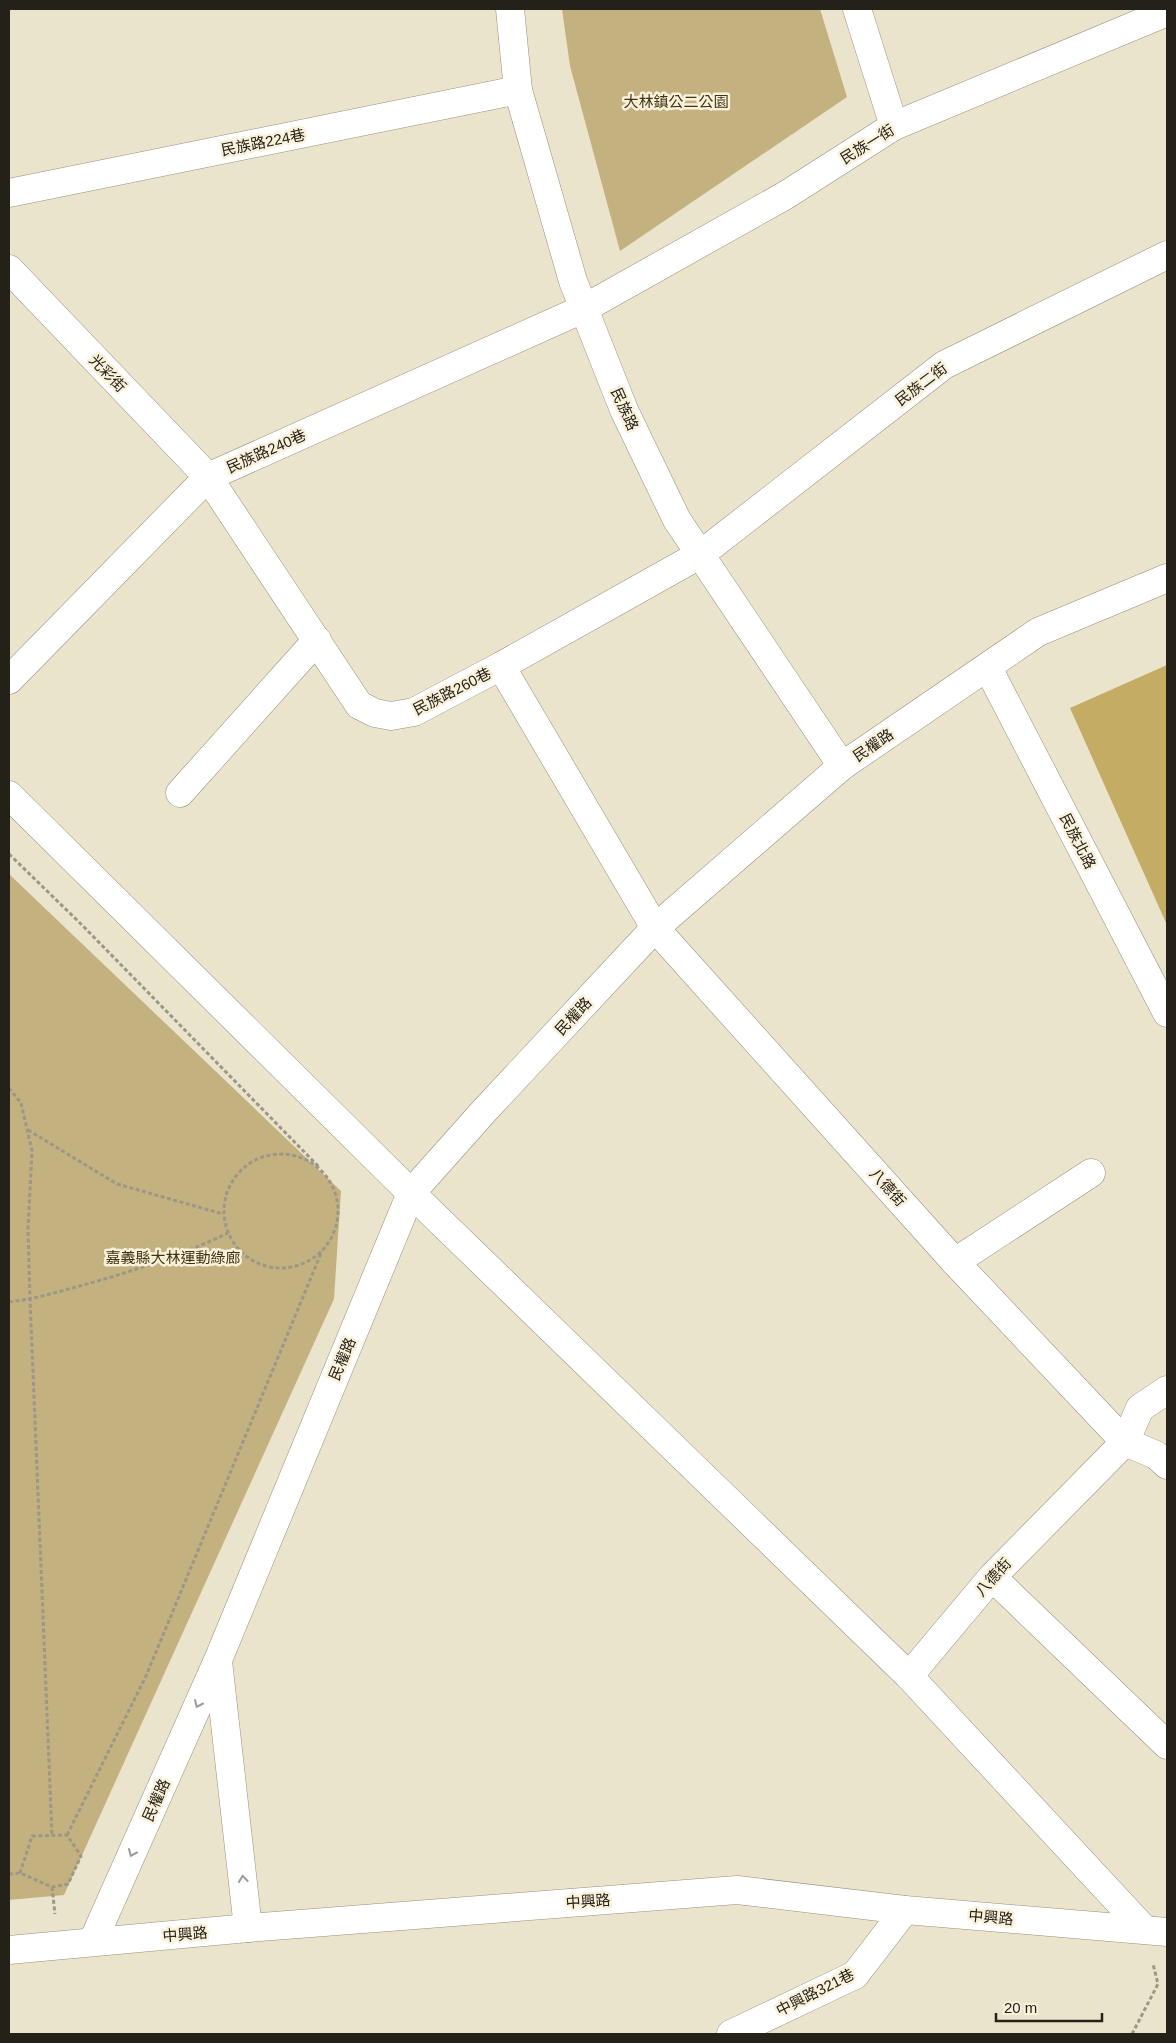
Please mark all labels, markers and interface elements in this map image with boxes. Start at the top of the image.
park label: 大林鎮公二公園 [623,93,729,110]
street label: 民族一街 [837,121,897,167]
street label: 民族路224巷 [220,126,306,158]
street label: 光彩街 [86,351,130,395]
street label: 民族二街 [892,359,950,409]
street label: 民族路 [608,385,642,433]
street label: 民族路240巷 [224,426,308,476]
street label: 民族路260巷 [410,664,494,718]
street label: 民權路 [850,725,896,765]
street label: 民族北路 [1057,810,1099,872]
street label: 民權路 [551,994,595,1038]
street label: 八德街 [867,1165,909,1209]
park label: 嘉義縣大林運動綠廊 [105,1249,241,1266]
street label: 民權路 [325,1335,359,1383]
street label: 八德街 [972,1555,1014,1599]
one-way arrow [194,1699,204,1708]
street label: 民權路 [139,1776,173,1824]
one-way arrow [128,1848,139,1857]
one-way arrow [238,1875,249,1883]
street label: 中興路 [565,1891,611,1911]
street label: 中興路 [968,1907,1014,1927]
street label: 中興路 [162,1924,208,1944]
street label: 中興路321巷 [773,1965,857,2019]
scale bar [996,1990,1102,2022]
text: 20 m [1004,1999,1037,2016]

